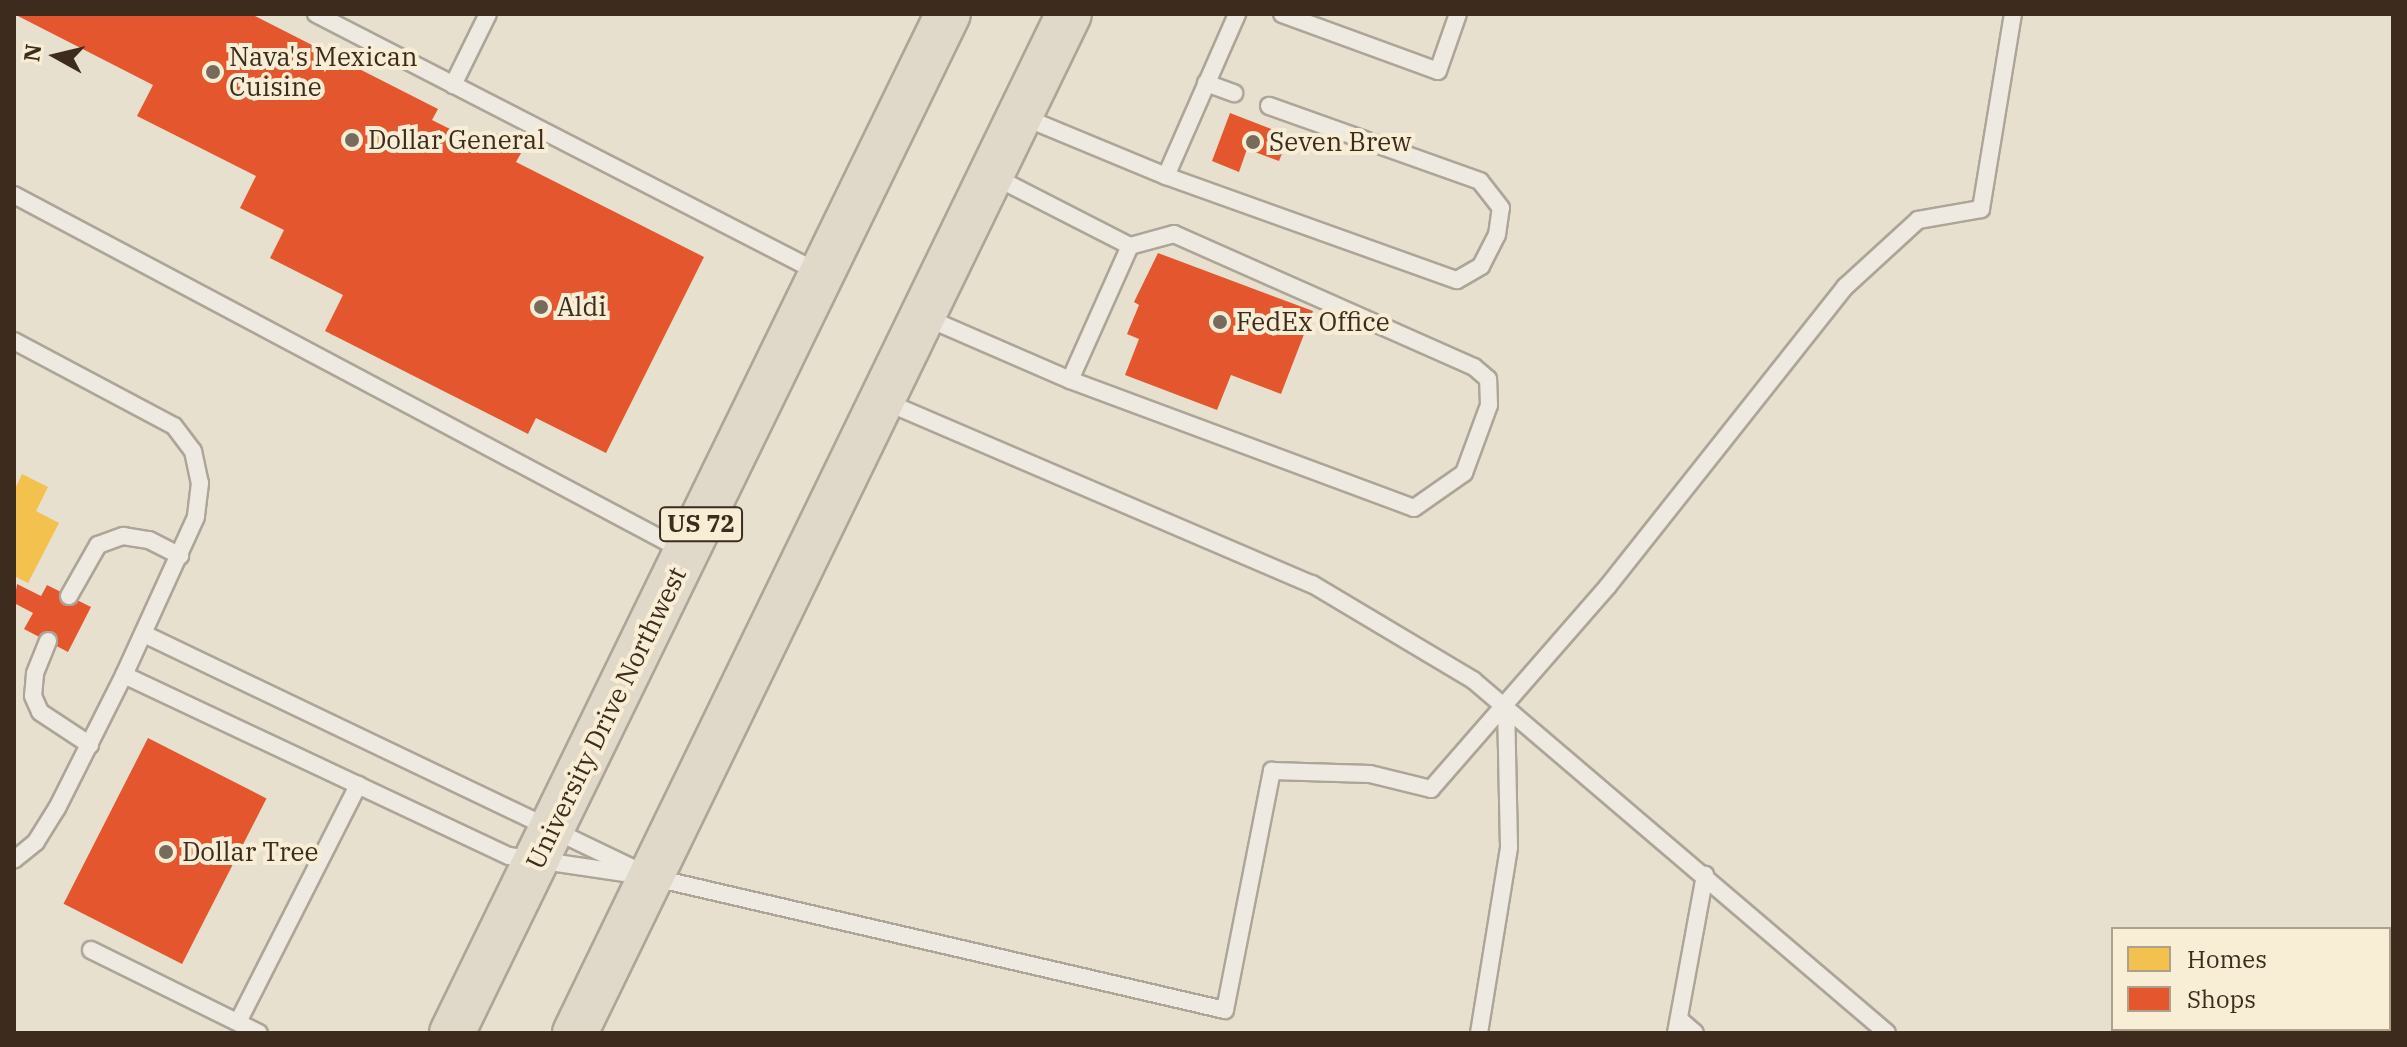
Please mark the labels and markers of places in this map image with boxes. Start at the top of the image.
place label: Nava's Mexican Cuisine [229,41,418,102]
marker: Nava's Mexican Cuisine [204,63,222,81]
place label: Dollar General [368,124,545,156]
place label: Seven Brew [1269,126,1412,158]
marker: Dollar General [343,131,361,149]
marker: Seven Brew [1244,133,1262,151]
place label: Aldi [557,291,606,323]
marker: Aldi [532,298,550,316]
place label: FedEx Office [1236,306,1390,338]
marker: FedEx Office [1211,313,1229,331]
place label: Dollar Tree [182,836,318,868]
marker: Dollar Tree [157,843,175,861]

